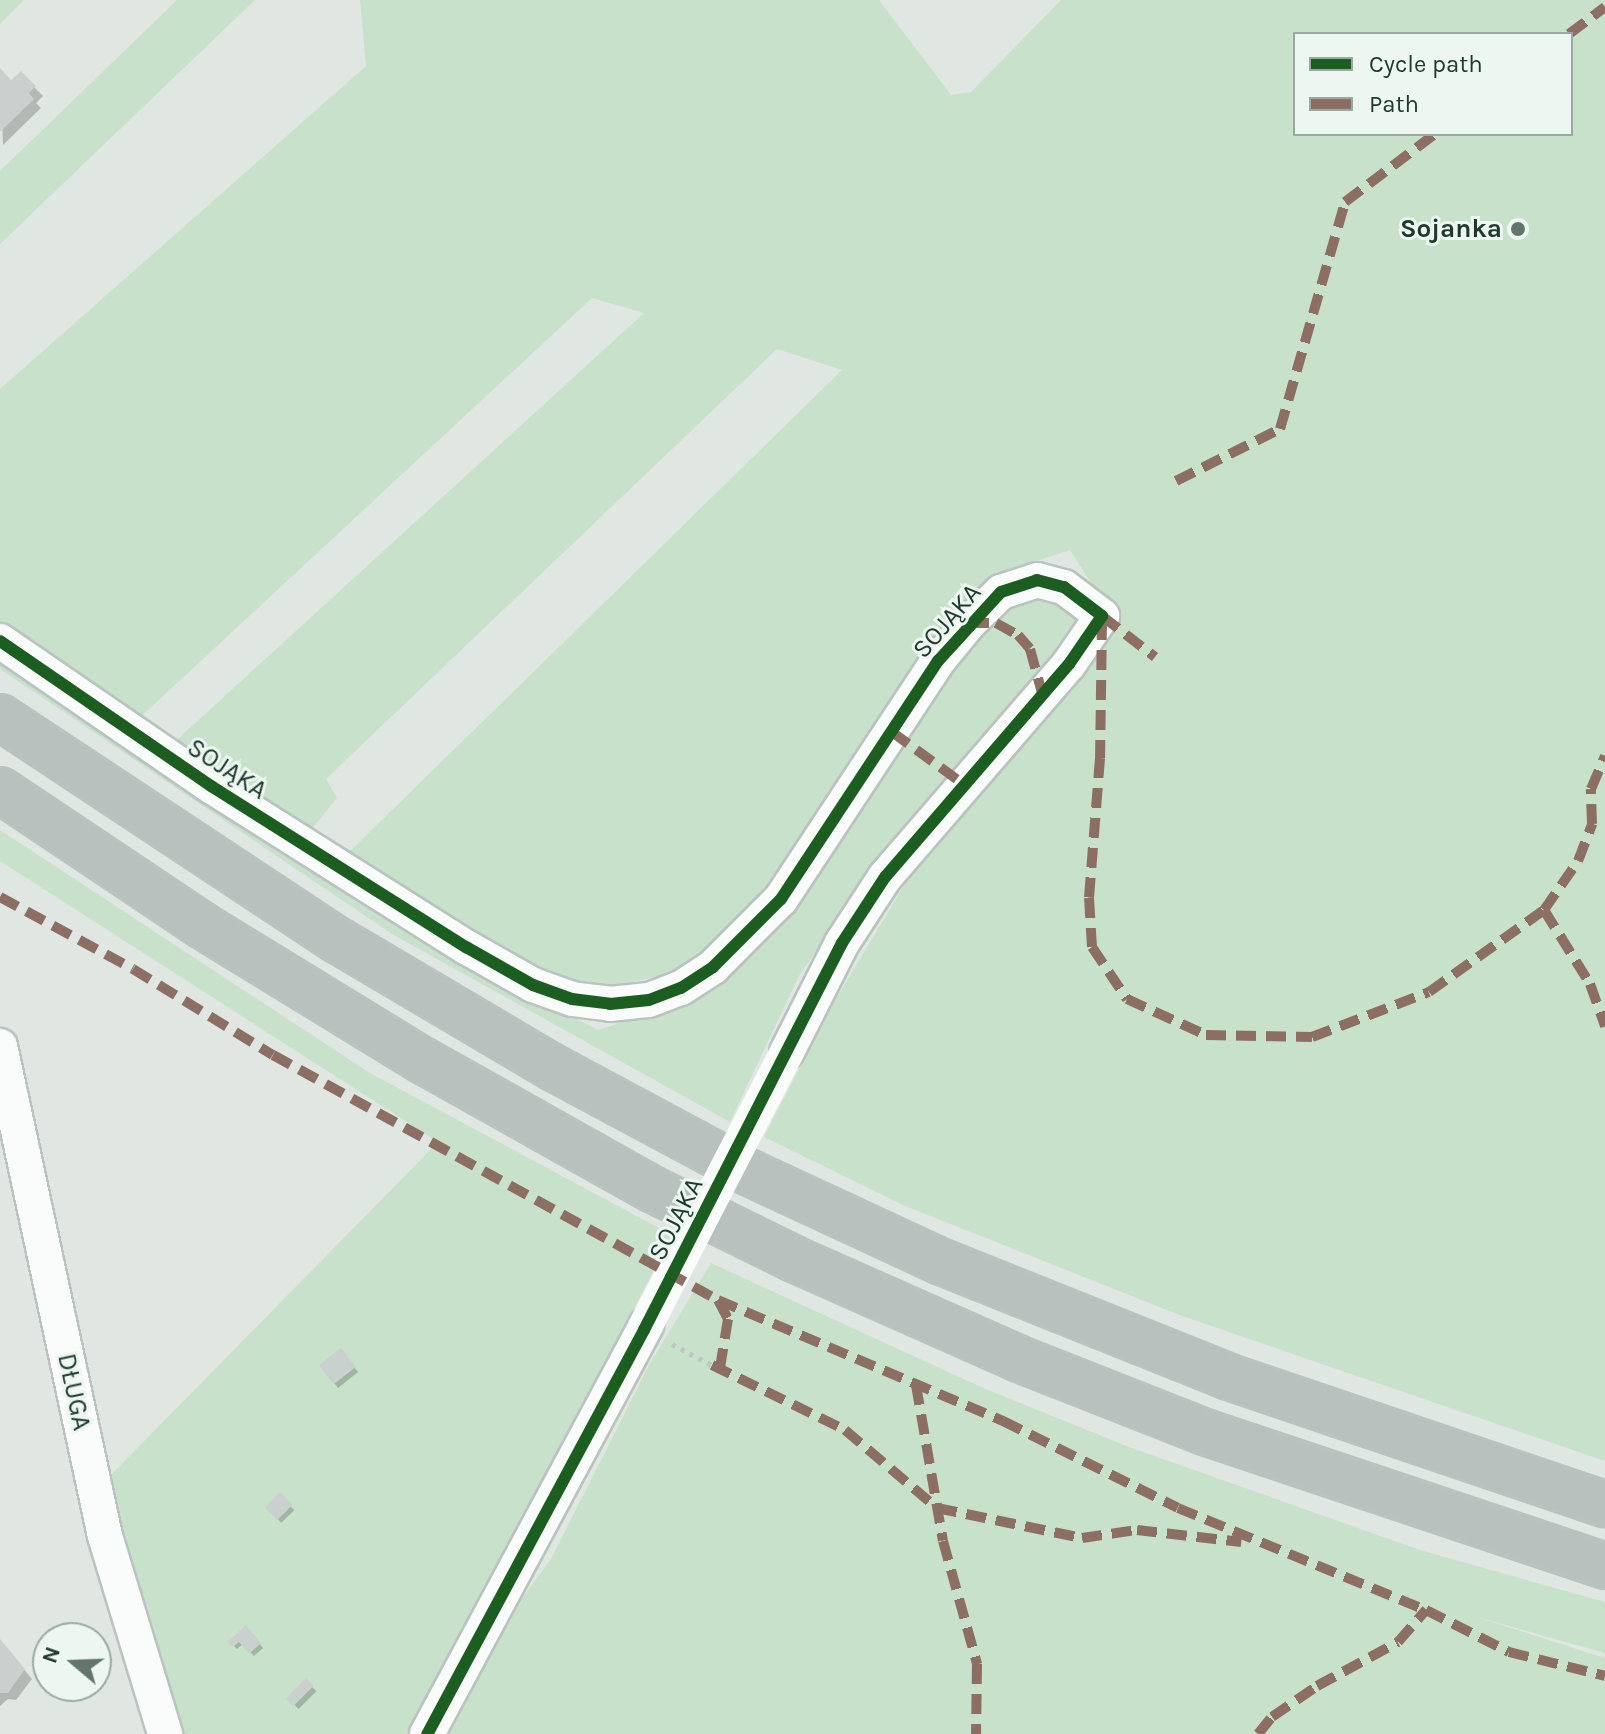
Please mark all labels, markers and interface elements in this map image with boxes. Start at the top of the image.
legend [1293,32,1573,136]
text: Cycle path [1369,50,1483,78]
text: Path [1369,90,1419,118]
place label: Sojanka [1400,213,1502,245]
marker: Sojanka [1509,220,1527,238]
street label: SOJĄKA [906,577,988,665]
street label: SOJĄKA [181,732,273,806]
street label: SOJĄKA [642,1172,710,1266]
street label: DŁUGA [51,1351,97,1433]
north arrow [32,1622,112,1702]
text: N [36,1643,66,1667]

